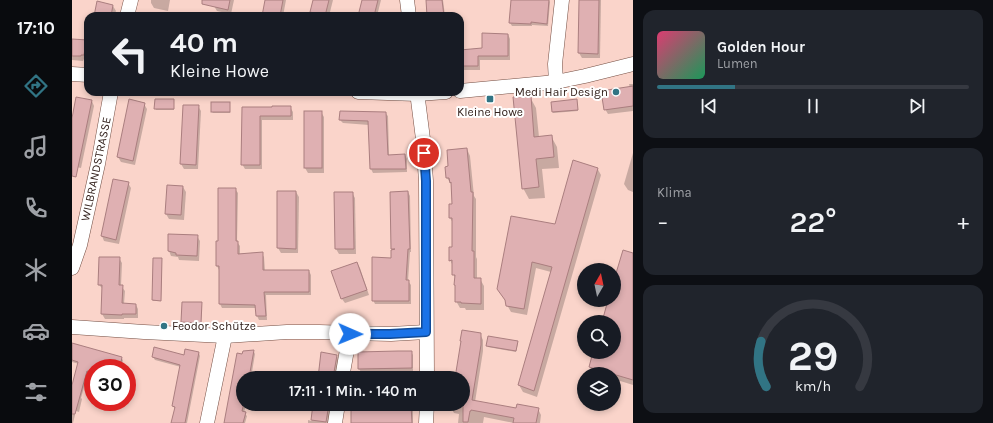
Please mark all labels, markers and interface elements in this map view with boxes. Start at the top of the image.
text: 17:10 [17,17,55,39]
text: 40 m [170,26,238,59]
icon: left [104,28,156,80]
text: Golden Hour [717,38,805,56]
text: Lumen [717,56,758,71]
text: Kleine Howe [170,60,269,82]
icon: directions [22,72,50,100]
place label: Medi Hair Design [515,85,608,99]
marker: Medi Hair Design [611,87,621,97]
marker: Kleine Howe [485,94,495,104]
icon: previous [698,95,720,117]
icon: pause [802,95,824,117]
icon: next [906,95,928,117]
place label: Kleine Howe [457,105,523,119]
street label: WILBRANDSTRASSE [78,116,114,222]
icon: music [22,133,50,161]
pin [407,136,441,170]
icon: arrive [413,142,435,164]
text: Klima [657,185,692,200]
icon: phone [22,194,50,222]
text: 22° [789,204,837,240]
text: − [657,209,669,235]
text: + [957,209,969,235]
icon: climate [22,256,50,284]
north arrow [577,263,621,307]
map controls [577,263,621,411]
position arrow [329,313,371,355]
button: search [577,315,621,359]
icon: car [22,317,50,345]
place label: Feodor Schütze [172,319,256,333]
marker: Feodor Schütze [159,321,169,331]
text: 29 [788,332,838,380]
speed limit sign: 30 [84,359,136,411]
button: layers [577,367,621,411]
icon: filters [22,378,50,406]
text: km/h [795,378,831,395]
text: 17:11 · 1 Min. · 140 m [289,382,417,400]

